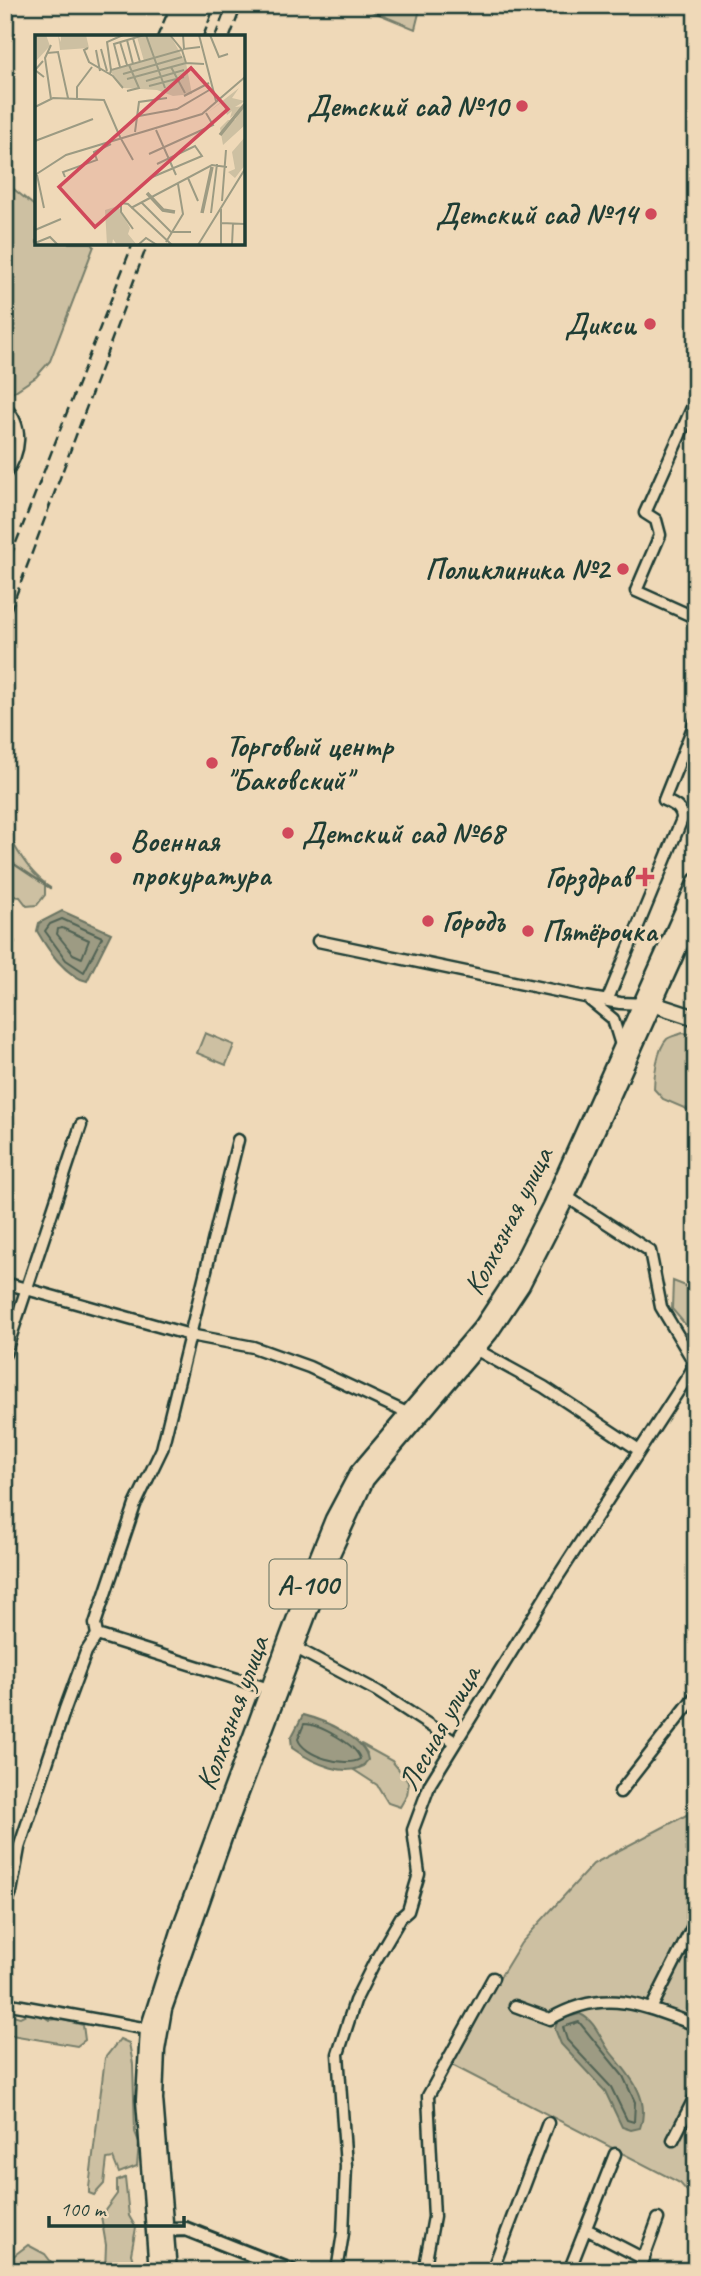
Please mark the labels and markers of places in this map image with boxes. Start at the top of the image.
place label: Детский сад №10 [307,87,511,125]
marker: Детский сад №10 [514,98,530,114]
place label: Детский сад №14 [436,195,640,233]
marker: Детский сад №14 [643,206,659,222]
place label: Дикси [565,305,637,343]
marker: Дикси [642,316,658,332]
place label: Поликлиника №2 [425,550,611,588]
marker: Поликлиника №2 [615,561,631,577]
place label: Торговый центр "Баковский" [226,727,395,799]
marker: Торговый центр "Баковский" [204,755,220,771]
place label: Детский сад №68 [302,814,507,852]
place label: Военная прокуратура [130,822,273,895]
marker: Детский сад №68 [280,825,296,841]
marker: Военная прокуратура [108,850,124,866]
place label: Горздрав [545,858,636,897]
marker: Горздрав [637,869,653,885]
place label: Городъ [442,902,506,940]
place label: Пятёрочка [542,912,659,950]
marker: Городъ [420,913,436,929]
marker: Пятёрочка [520,923,536,939]

